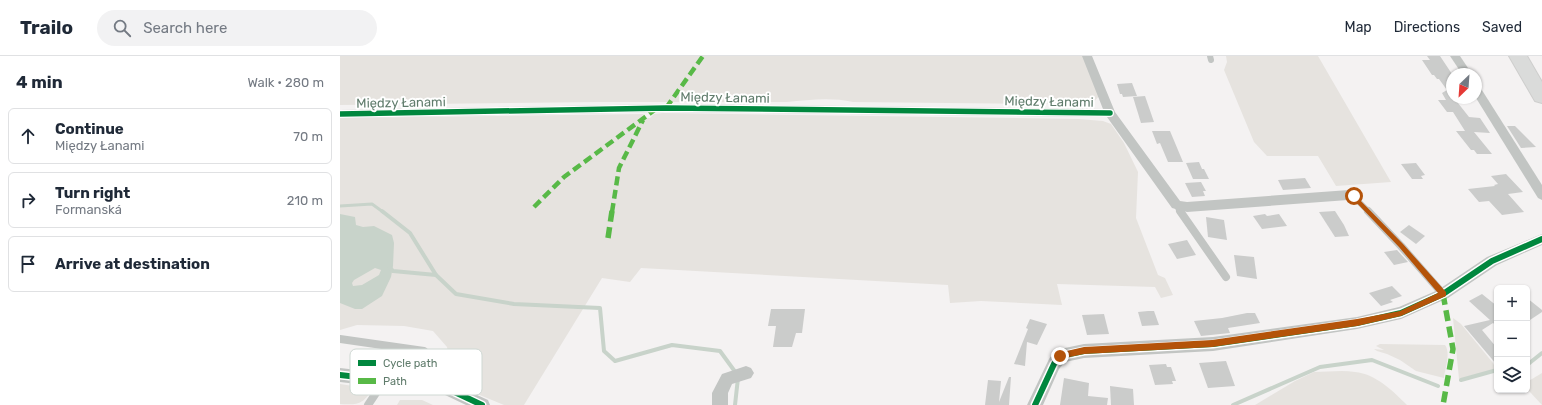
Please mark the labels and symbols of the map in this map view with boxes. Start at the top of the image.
north arrow [1446,68,1482,104]
street label: Między Łanami [680,89,770,106]
street label: Między Łanami [1004,93,1094,110]
street label: Między Łanami [356,94,446,111]
route start [1345,187,1363,205]
route end [1051,347,1069,365]
legend [350,349,482,395]
text: Cycle path [383,357,437,370]
text: Path [383,375,407,388]

